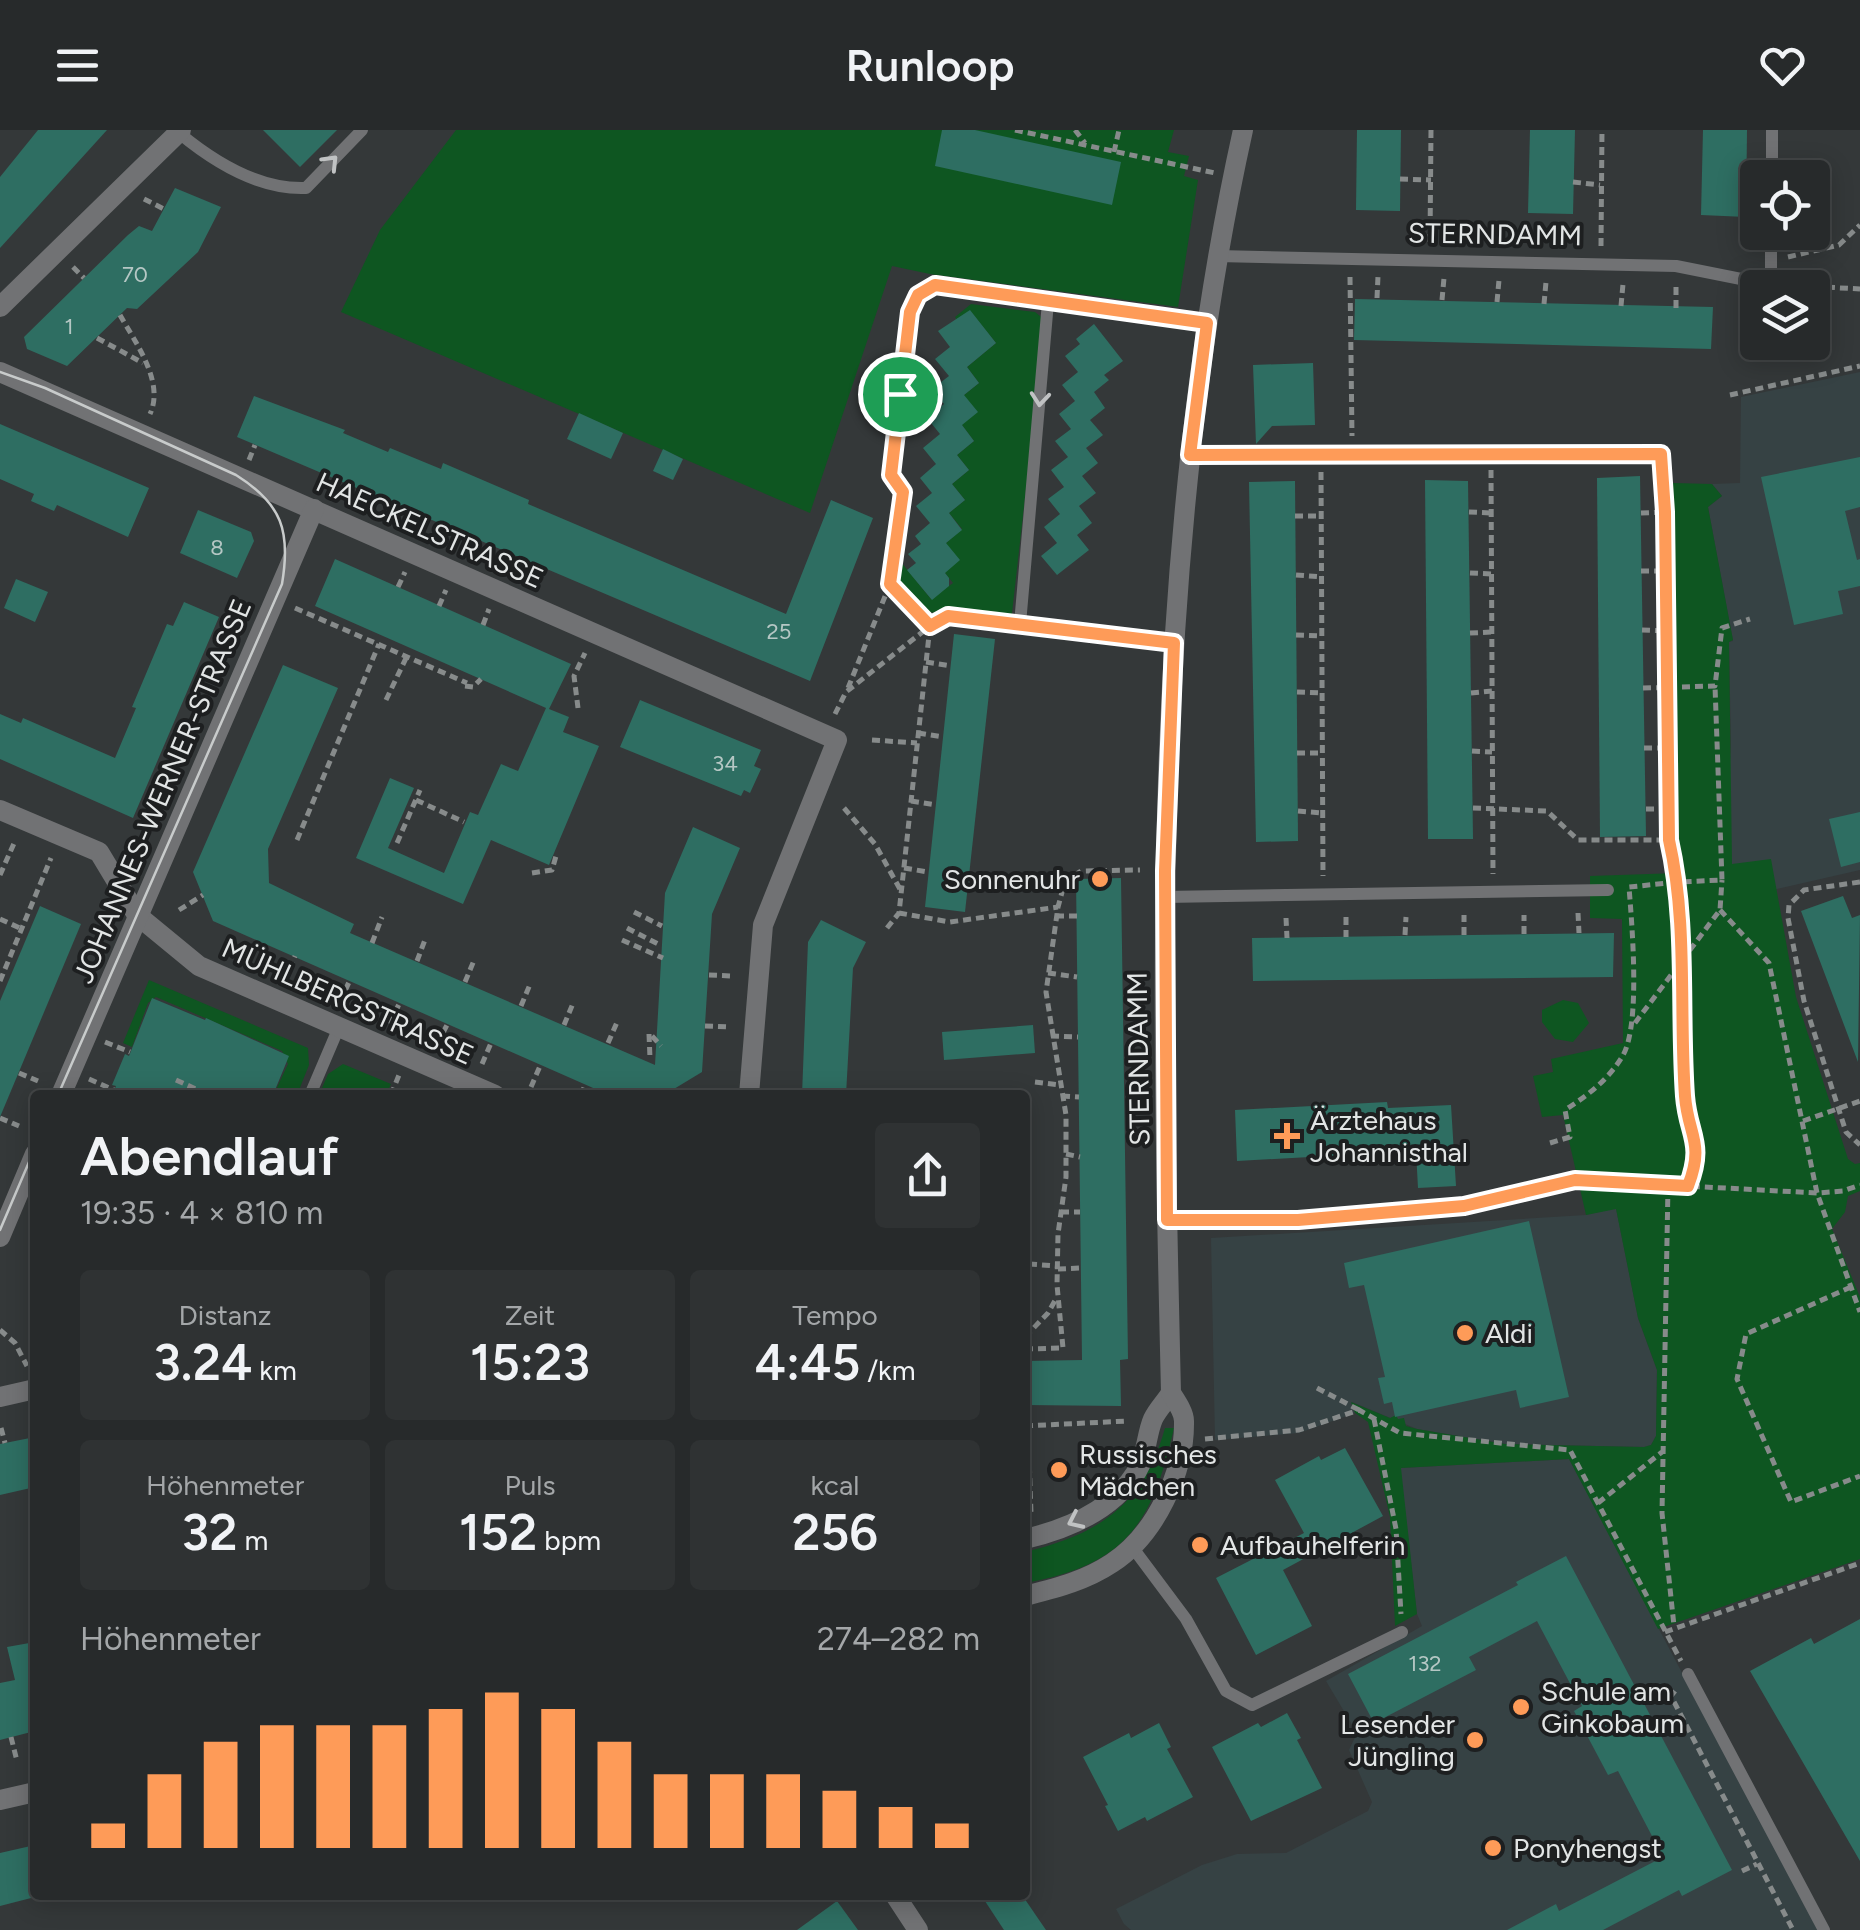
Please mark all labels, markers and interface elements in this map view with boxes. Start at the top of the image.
icon: menu [50,38,105,93]
text: Runloop [845,38,1015,92]
icon: heart [1755,38,1810,93]
one-way arrow [320,155,338,173]
map controls [1740,160,1830,360]
button: locate [1740,160,1830,250]
street label: STERNDAMM [1408,215,1582,253]
house number: 70 [122,261,148,288]
button: layers [1740,270,1830,360]
house number: 1 [64,313,74,340]
pin [858,352,943,437]
icon: arrive [873,367,928,422]
one-way arrow [1029,391,1051,407]
street label: HAECKELSTRASSE [311,465,549,595]
house number: 8 [210,534,224,561]
street label: JOHANNES-WERNER-STRASSE [66,594,258,988]
house number: 25 [767,618,791,645]
house number: 34 [712,750,738,777]
place label: Sonnenuhr [944,862,1081,896]
marker: Sonnenuhr [1089,868,1111,890]
street label: MÜHLBERGSTRASSE [217,930,479,1072]
street label: STERNDAMM [1119,972,1157,1146]
place label: Ärztehaus Johannisthal [1310,1103,1468,1169]
text: Abendlauf [80,1123,339,1189]
button: share [875,1123,980,1228]
marker: Ärztehaus Johannisthal [1274,1123,1300,1149]
text: 19:35 · 4 × 810 m [80,1194,323,1232]
text: Distanz [179,1298,271,1332]
text: Zeit [505,1298,555,1332]
text: Tempo [792,1298,878,1332]
place label: Aldi [1485,1316,1533,1350]
marker: Aldi [1454,1322,1476,1344]
text: 3.24 [153,1332,252,1393]
text: 15:23 [470,1332,590,1393]
text: 4:45 [754,1332,860,1393]
text: km [252,1353,297,1387]
text: /km [860,1353,916,1387]
place label: Russisches Mädchen [1079,1437,1217,1503]
marker: Russisches Mädchen [1048,1459,1070,1481]
text: Höhenmeter [146,1468,304,1502]
text: Puls [505,1468,555,1502]
text: kcal [811,1468,859,1502]
text: 32 [182,1502,238,1563]
text: 152 [459,1502,537,1563]
text: 256 [792,1502,878,1563]
one-way arrow [1068,1509,1086,1529]
text: m [238,1523,268,1557]
text: bpm [537,1523,601,1557]
place label: Aufbauhelferin [1220,1528,1405,1562]
marker: Aufbauhelferin [1189,1534,1211,1556]
text: Höhenmeter [80,1620,261,1658]
text: 274–282 m [817,1620,980,1658]
house number: 132 [1408,1650,1442,1677]
place label: Schule am Ginkobaum [1541,1674,1684,1740]
marker: Schule am Ginkobaum [1510,1696,1532,1718]
place label: Lesender Jüngling [1340,1707,1456,1773]
marker: Lesender Jüngling [1464,1729,1486,1751]
place label: Ponyhengst [1513,1831,1662,1865]
marker: Ponyhengst [1482,1837,1504,1859]

